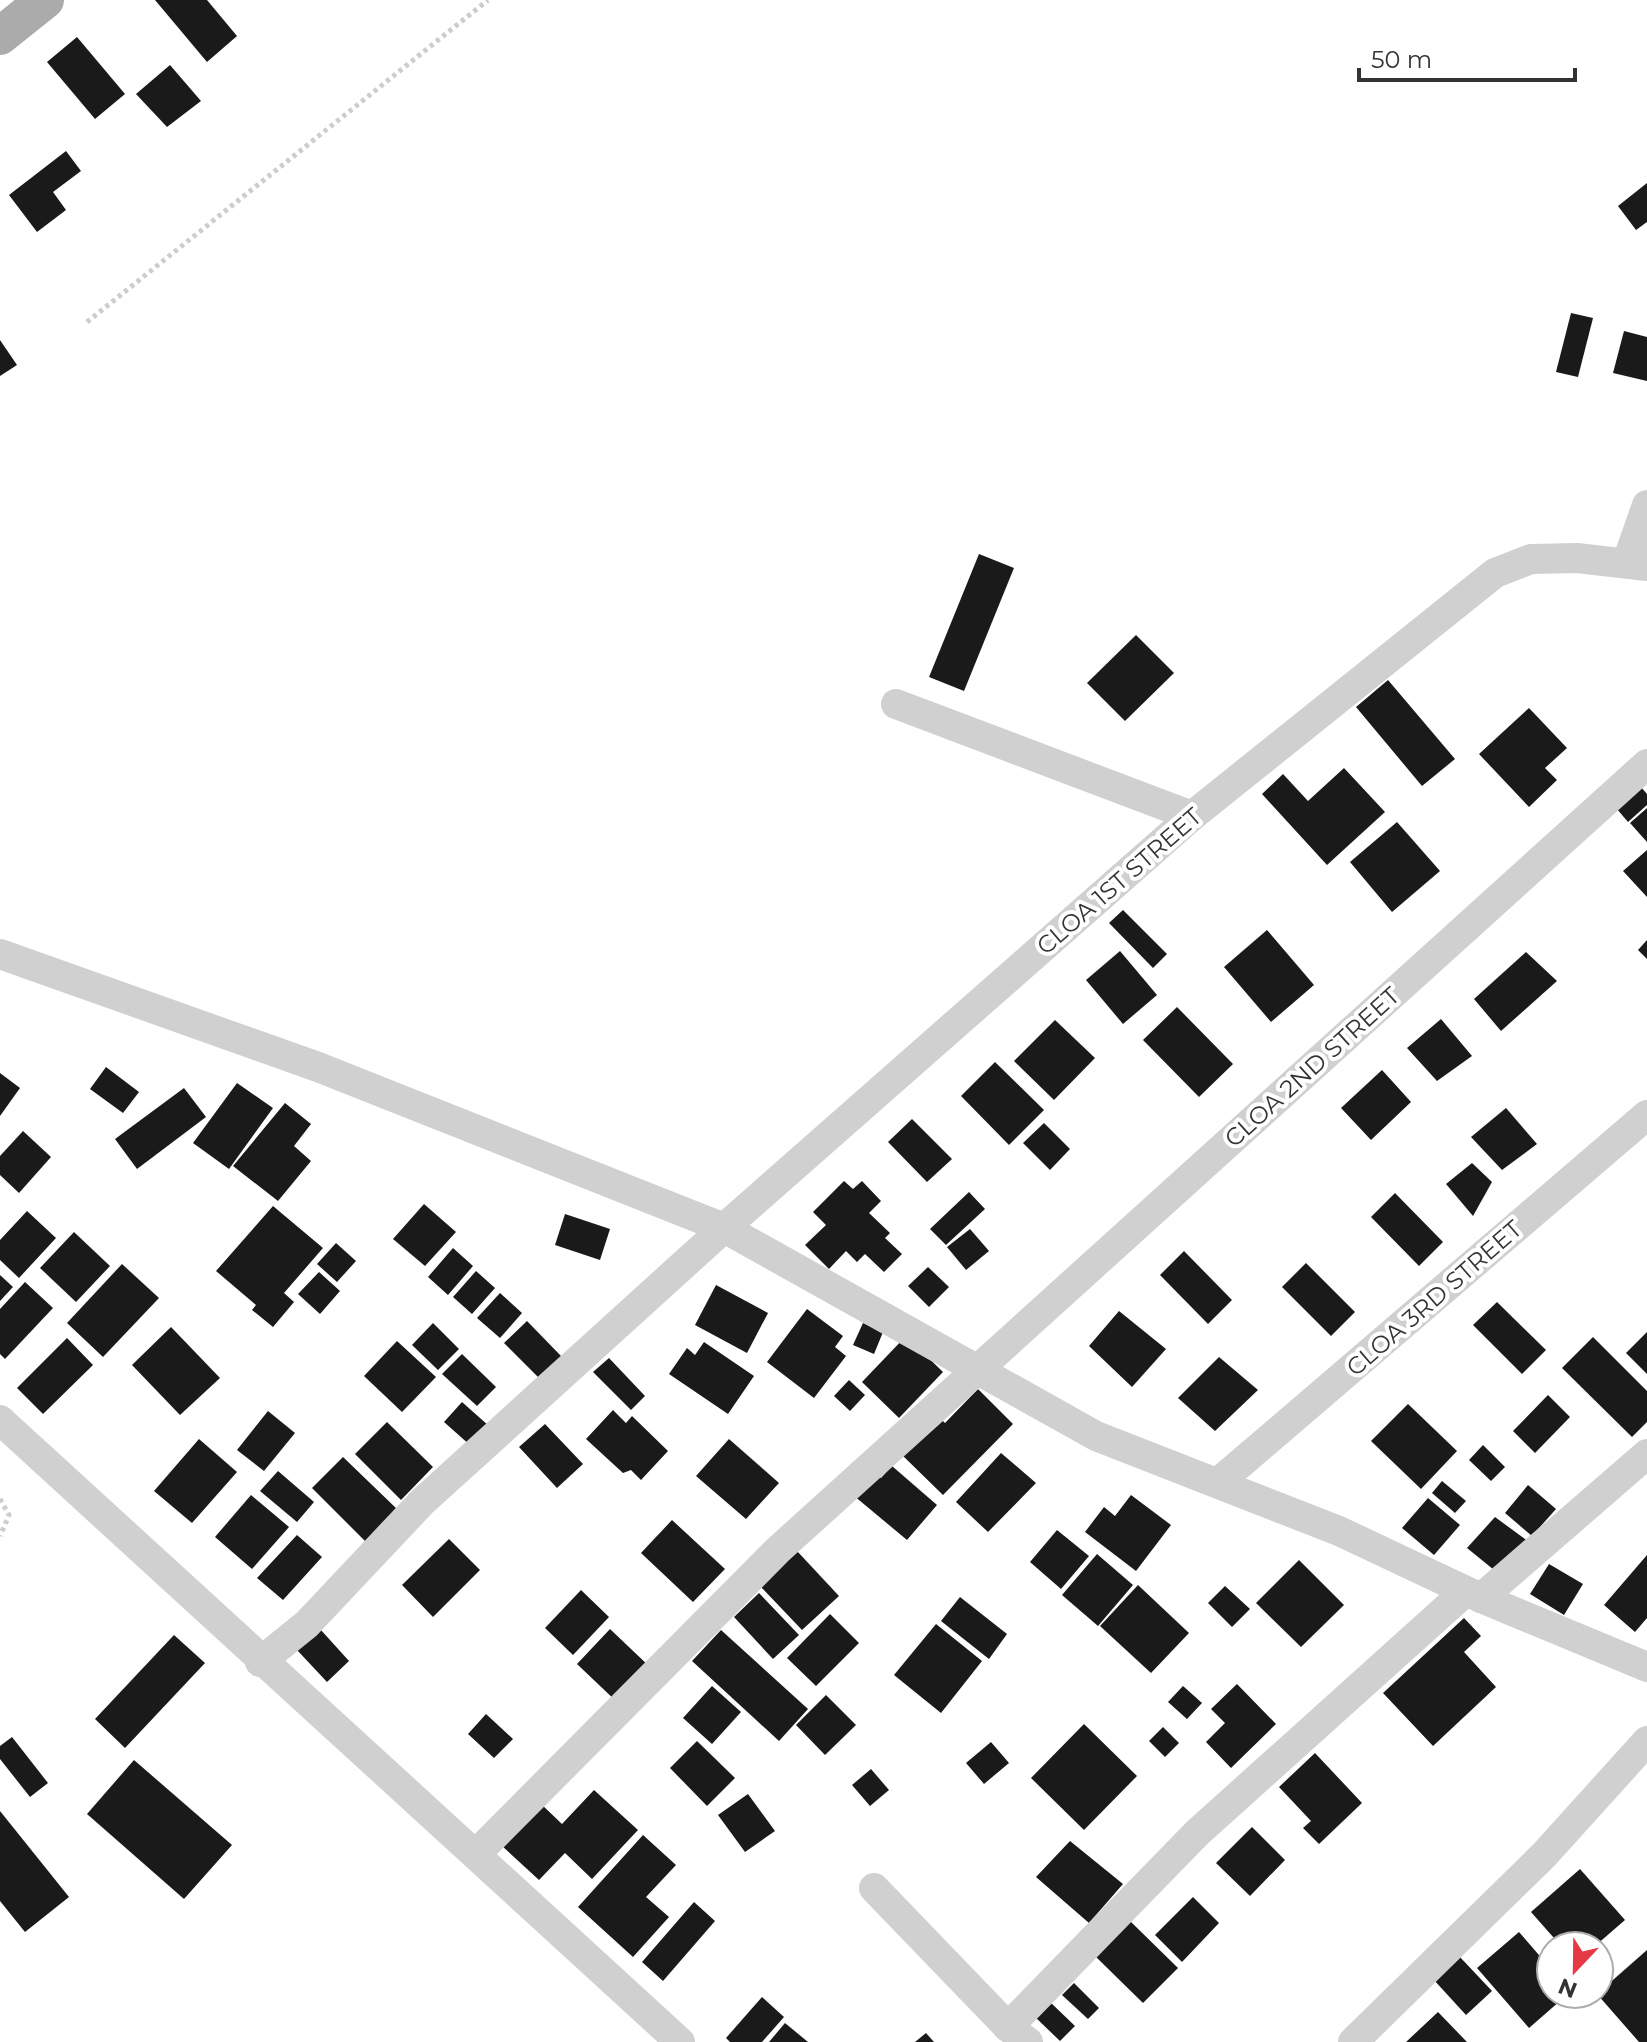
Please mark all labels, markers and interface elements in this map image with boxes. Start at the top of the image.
scale bar [1359,32,1575,82]
text: 50 m [1371,45,1432,74]
street label: CLOA 1ST STREET [1031,801,1208,961]
street label: CLOA 2ND STREET [1219,981,1405,1153]
street label: CLOA 3RD STREET [1340,1214,1528,1382]
north arrow [1535,1930,1615,2010]
text: N [1554,1972,1581,2004]

